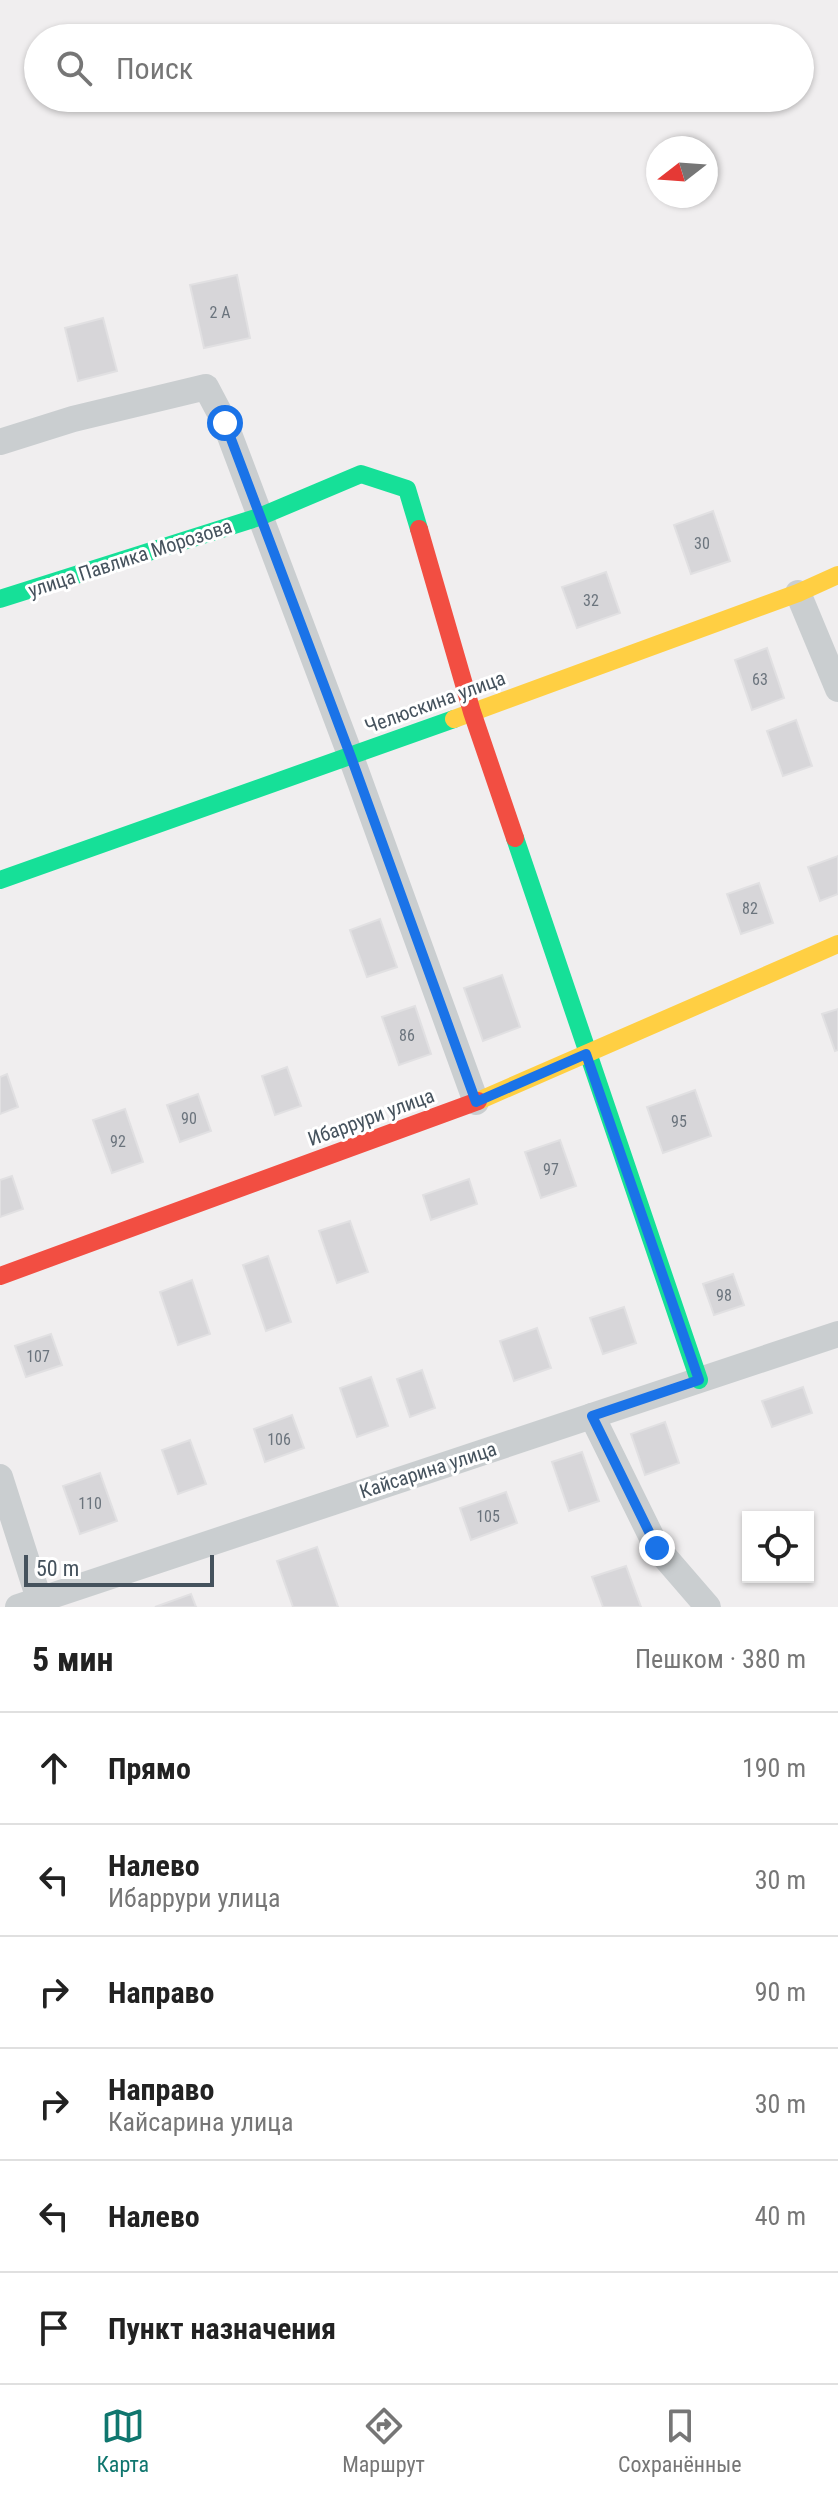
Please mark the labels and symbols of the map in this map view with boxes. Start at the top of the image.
north arrow [646,136,718,208]
house number: 2 A [210,303,230,322]
route start [207,405,243,441]
street label: улица Павлика Морозова [25,514,235,602]
house number: 30 [694,534,710,553]
house number: 32 [583,591,599,610]
street label: Челюскина улица [362,666,508,738]
house number: 63 [752,670,768,689]
house number: 82 [742,899,758,918]
house number: 86 [399,1026,415,1045]
street label: Ибаррури улица [305,1083,437,1151]
house number: 90 [181,1109,197,1128]
house number: 95 [671,1112,687,1131]
house number: 92 [110,1132,126,1151]
house number: 97 [543,1160,559,1179]
house number: 98 [716,1286,732,1305]
house number: 107 [26,1347,50,1366]
house number: 106 [267,1430,291,1449]
street label: Кайсарина улица [356,1437,500,1503]
house number: 110 [78,1494,102,1513]
house number: 105 [476,1507,500,1526]
route end [639,1530,675,1566]
scale bar [24,1551,214,1587]

